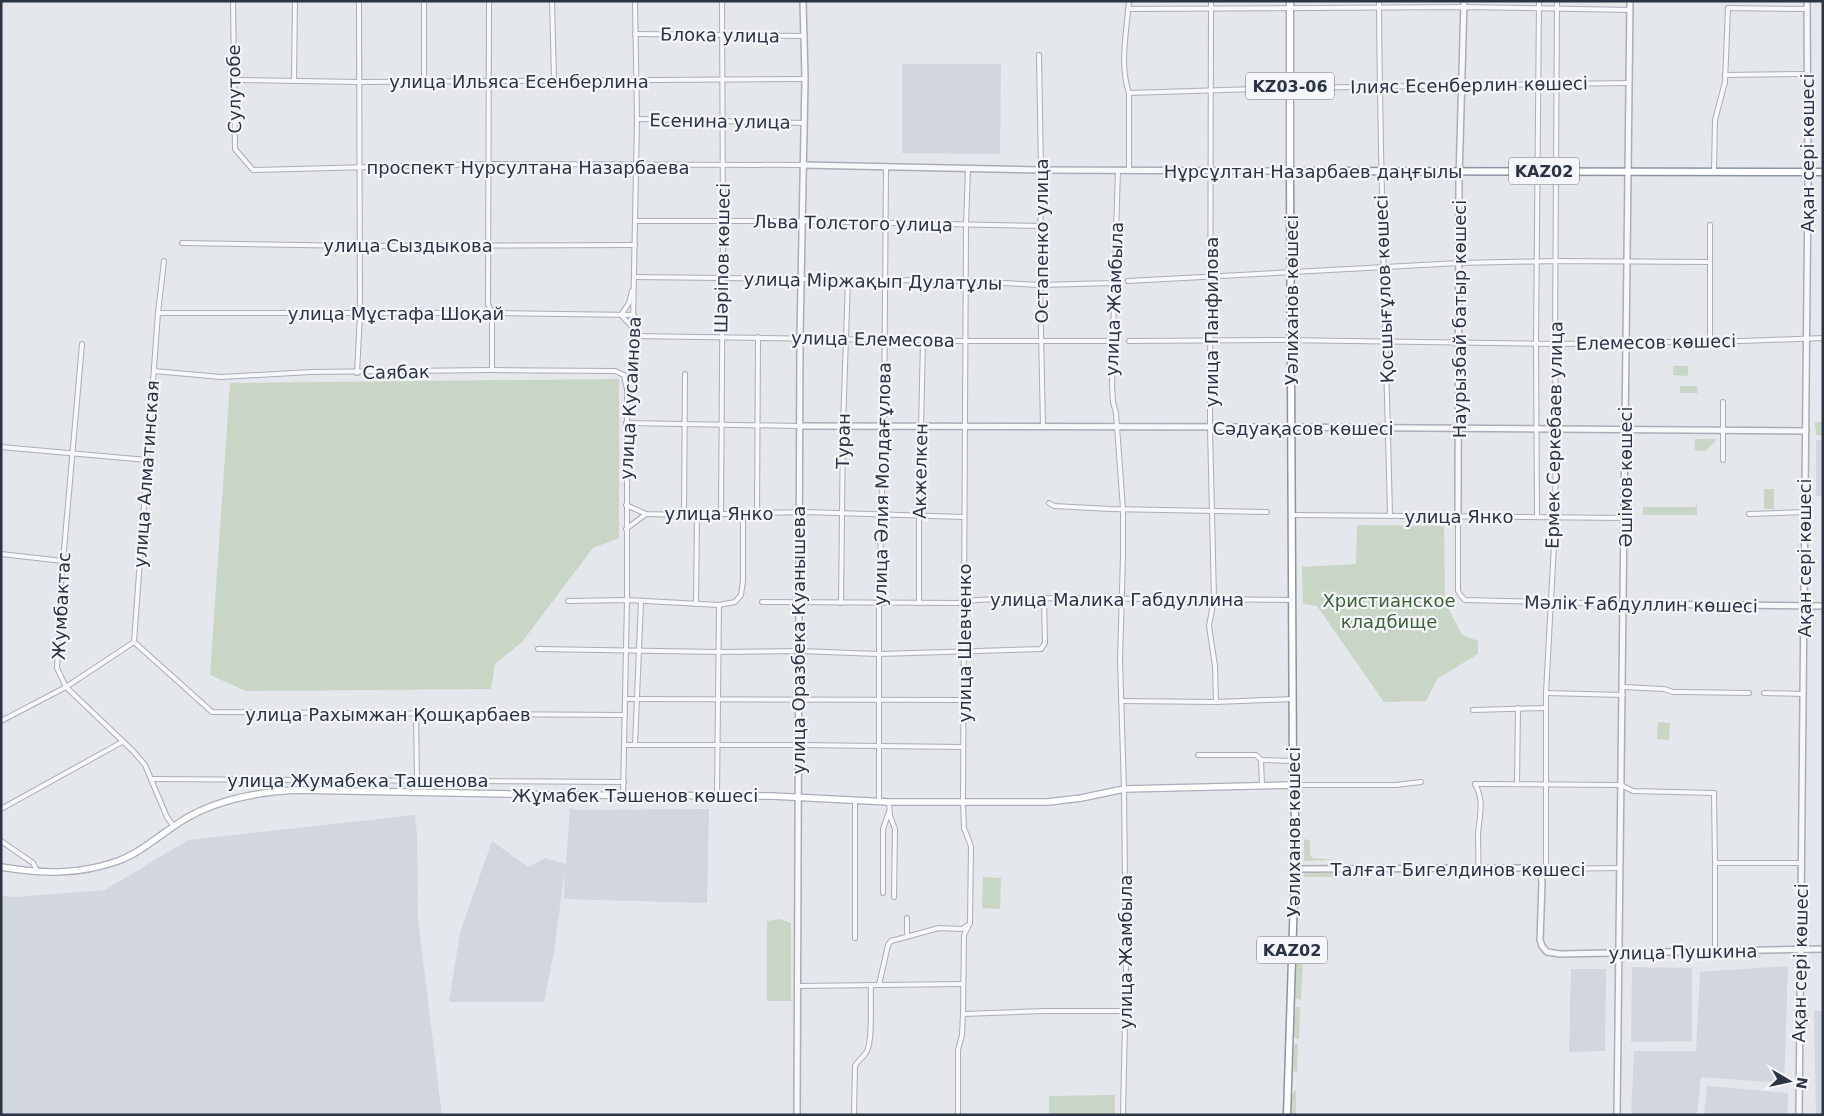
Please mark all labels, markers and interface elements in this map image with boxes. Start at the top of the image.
street label: Блока улица [660,23,780,47]
street label: Сулутобе [223,44,245,134]
street label: улица Ильяса Есенберлина [389,71,649,92]
road number: KZ03-06 [1246,72,1334,100]
street label: Ілияс Есенберлин көшесі [1350,72,1588,98]
street label: Ақан сері көшесі [1797,73,1818,233]
street label: Есенина улица [649,109,791,133]
street label: проспект Нурсултана Назарбаева [366,157,690,178]
road number: KАZ02 [1509,158,1579,185]
street label: Остапенко улица [1031,159,1052,323]
street label: Нұрсұлтан Назарбаев даңғылы [1164,161,1462,182]
street label: Шәріпов көшесі [710,183,734,333]
street label: Қосшығұлов көшесі [1370,194,1398,384]
street label: Наурызбай батыр көшесі [1449,200,1470,438]
street label: Льва Толстого улица [753,211,953,235]
street label: Уәлиханов көшесі [1281,215,1302,385]
street label: улица Жамбыла [1101,221,1127,377]
street label: улица Сыздыкова [323,235,493,256]
street label: улица Панфилова [1201,237,1222,407]
street label: улица Міржақып Дулатұлы [743,268,1003,294]
street label: улица Мұстафа Шоқай [288,303,504,324]
street label: улица Кусаинова [615,316,645,480]
street label: Ермек Серкебаев улица [1542,321,1566,549]
street label: улица Елемесова [791,327,955,351]
street label: Елемесов көшесі [1576,330,1736,354]
street label: Саябак [362,361,430,383]
street label: улица Әлия Молдағұлова [869,362,895,606]
street label: улица Алматинская [129,380,163,568]
street label: Әшімов көшесі [1615,407,1636,547]
street label: Туран [832,413,854,470]
street label: Сәдуақасов көшесі [1212,418,1394,439]
street label: Акжелкен [909,423,931,519]
street label: Ақан сері көшесі [1794,478,1815,638]
street label: улица Янко [664,503,774,524]
street label: улица Оразбека Куанышева [788,506,809,774]
street label: улица Янко [1404,506,1514,527]
street label: Жумбактас [48,552,74,660]
street label: улица Шевченко [954,563,975,723]
street label: улица Малика Габдуллина [990,589,1244,610]
park label: Христианское кладбище [1322,590,1456,632]
street label: Мәлік Ғабдуллин көшесі [1524,591,1758,617]
street label: улица Рахымжан Қошқарбаев [245,704,531,725]
street label: Уәлиханов көшесі [1283,747,1304,917]
street label: улица Жумабека Ташенова [227,770,489,791]
street label: Жұмабек Тәшенов көшесі [512,785,758,806]
street label: Талғат Бигелдинов көшесі [1329,859,1586,880]
street label: улица Жамбыла [1115,875,1136,1029]
street label: Ақан сері көшесі [1788,883,1812,1043]
road number: KАZ02 [1257,936,1327,964]
street label: улица Пушкина [1608,940,1758,964]
north arrow [1764,1056,1814,1106]
text: N [1793,1076,1811,1090]

